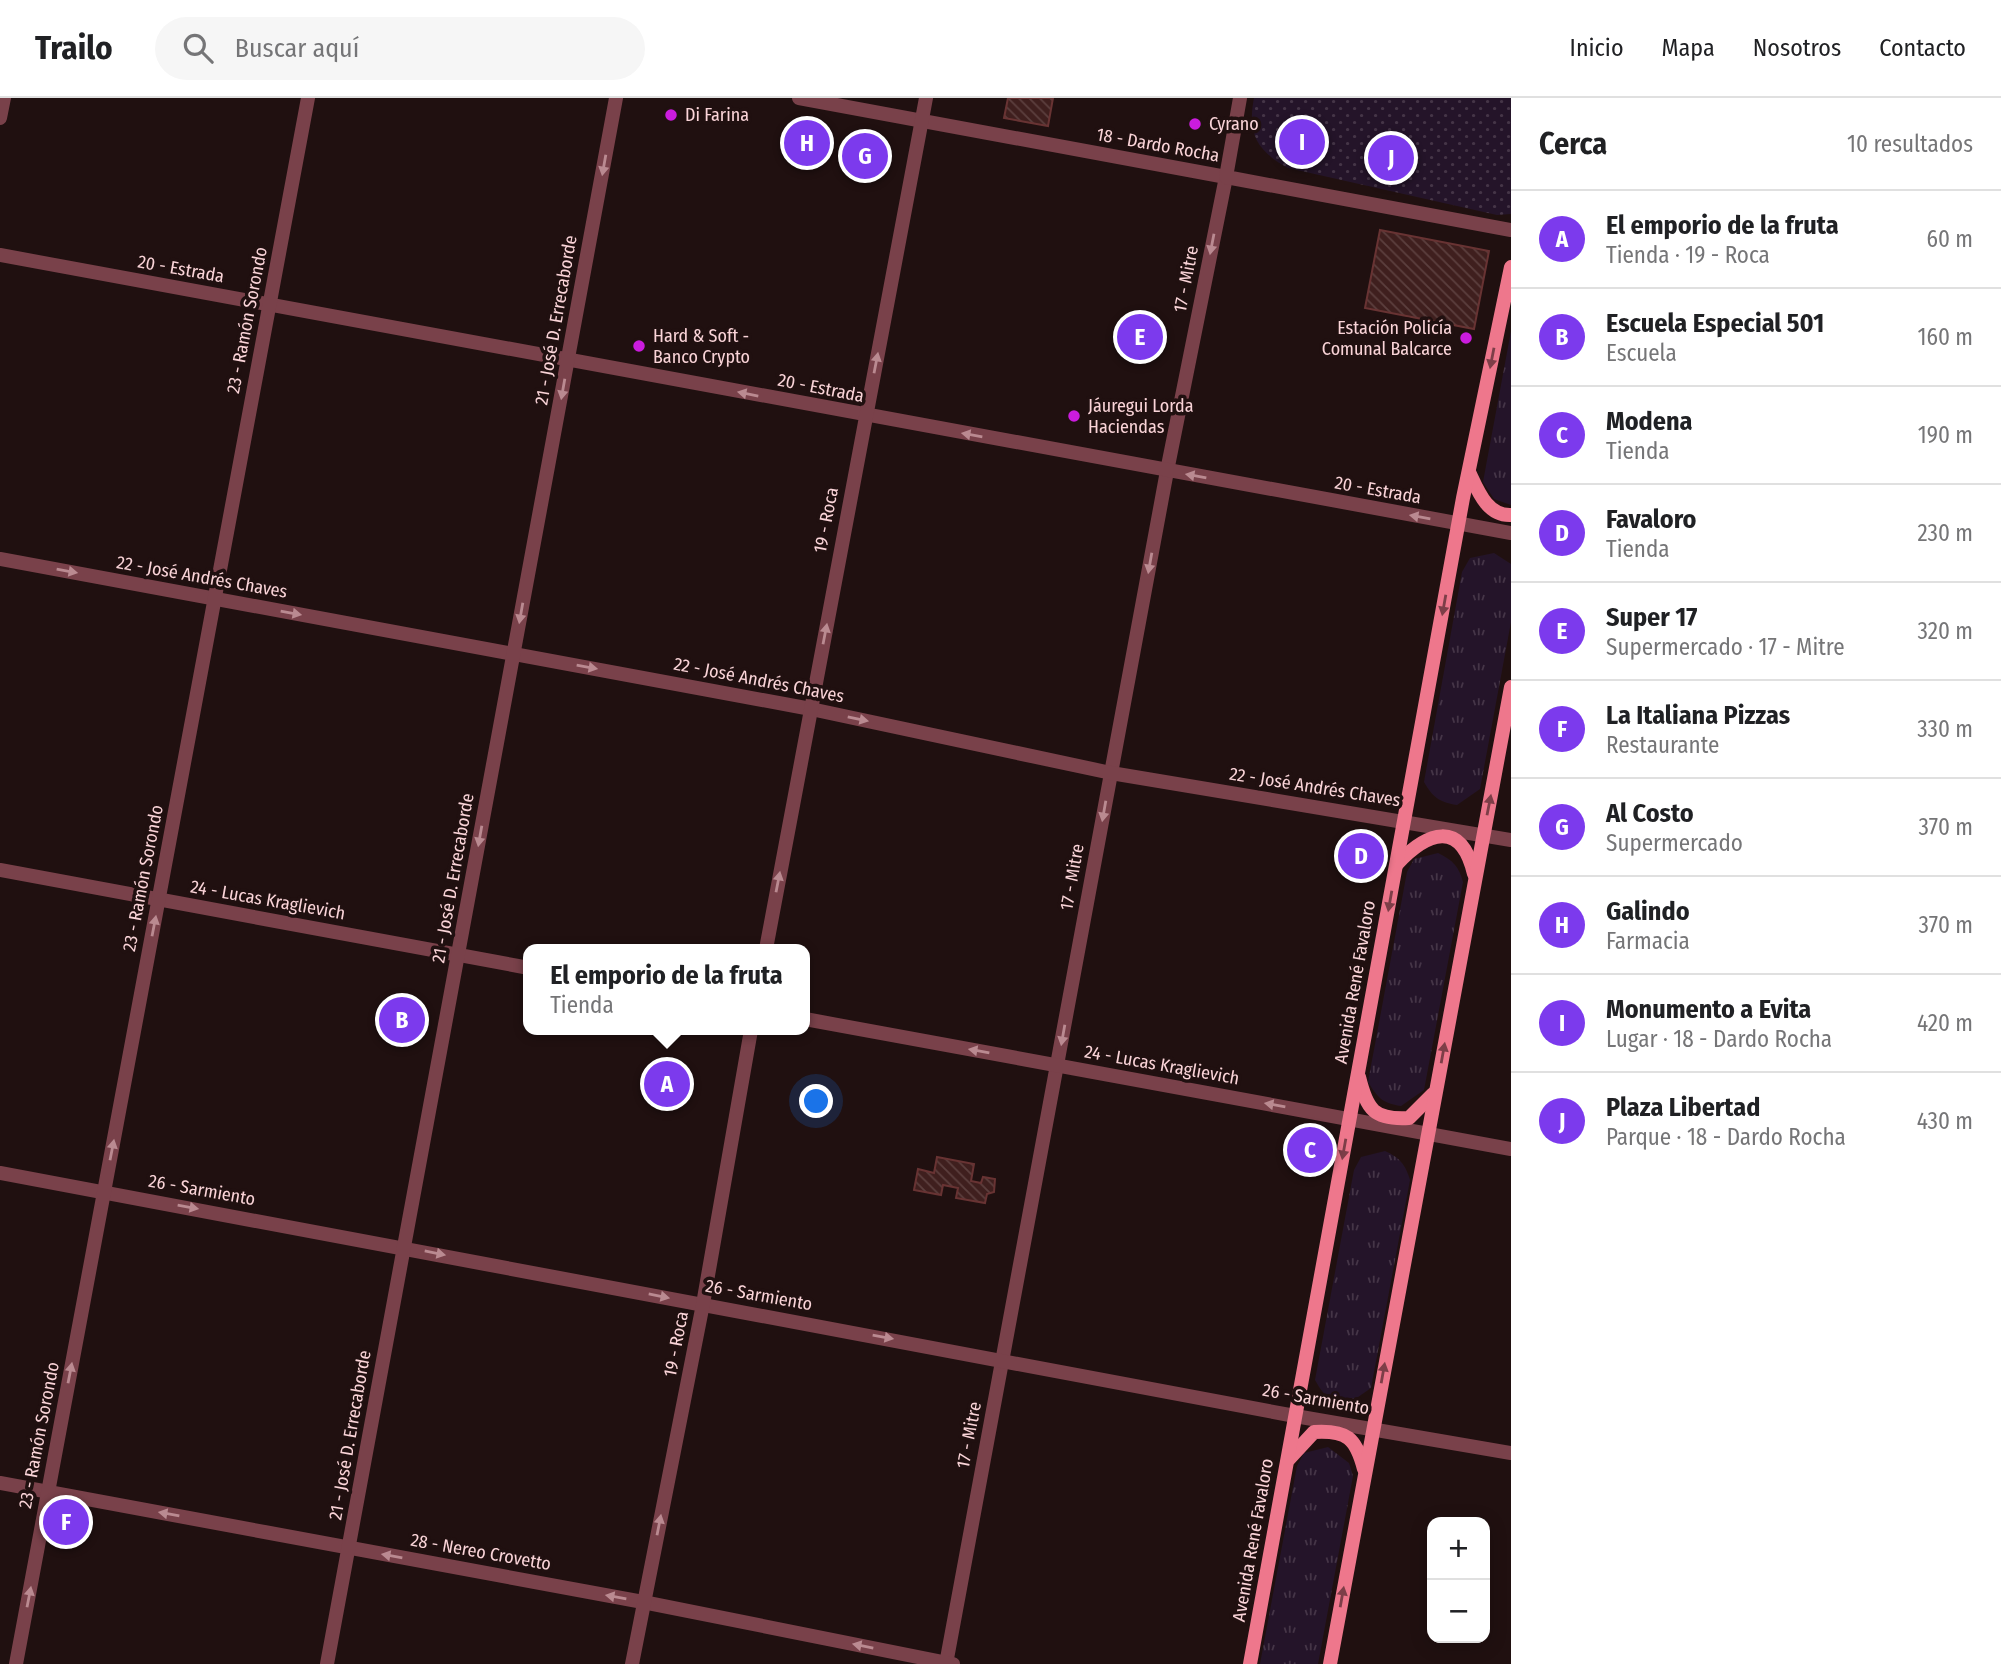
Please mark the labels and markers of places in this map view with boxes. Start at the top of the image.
place label: Di Farina [685,104,749,126]
marker: Di Farina [663,107,679,123]
place label: Cyrano [1209,113,1259,135]
marker: Cyrano [1187,116,1203,132]
pin: I [1279,116,1325,168]
pin: H [784,117,830,169]
pin: G [842,130,888,182]
pin: J [1368,132,1414,184]
pin: E [1117,311,1163,363]
place label: Estación Policía Comunal Balcarce [1322,317,1452,360]
place label: Hard & Soft - Banco Crypto [653,325,750,368]
marker: Estación Policía Comunal Balcarce [1458,330,1474,346]
marker: Hard & Soft - Banco Crypto [631,338,647,354]
place label: Jáuregui Lorda Haciendas [1088,395,1194,438]
marker: Jáuregui Lorda Haciendas [1066,408,1082,424]
pin: D [1338,830,1384,882]
pin: B [379,994,425,1046]
pin: A [644,1058,690,1110]
pin: C [1287,1124,1333,1176]
pin: F [43,1496,89,1548]

